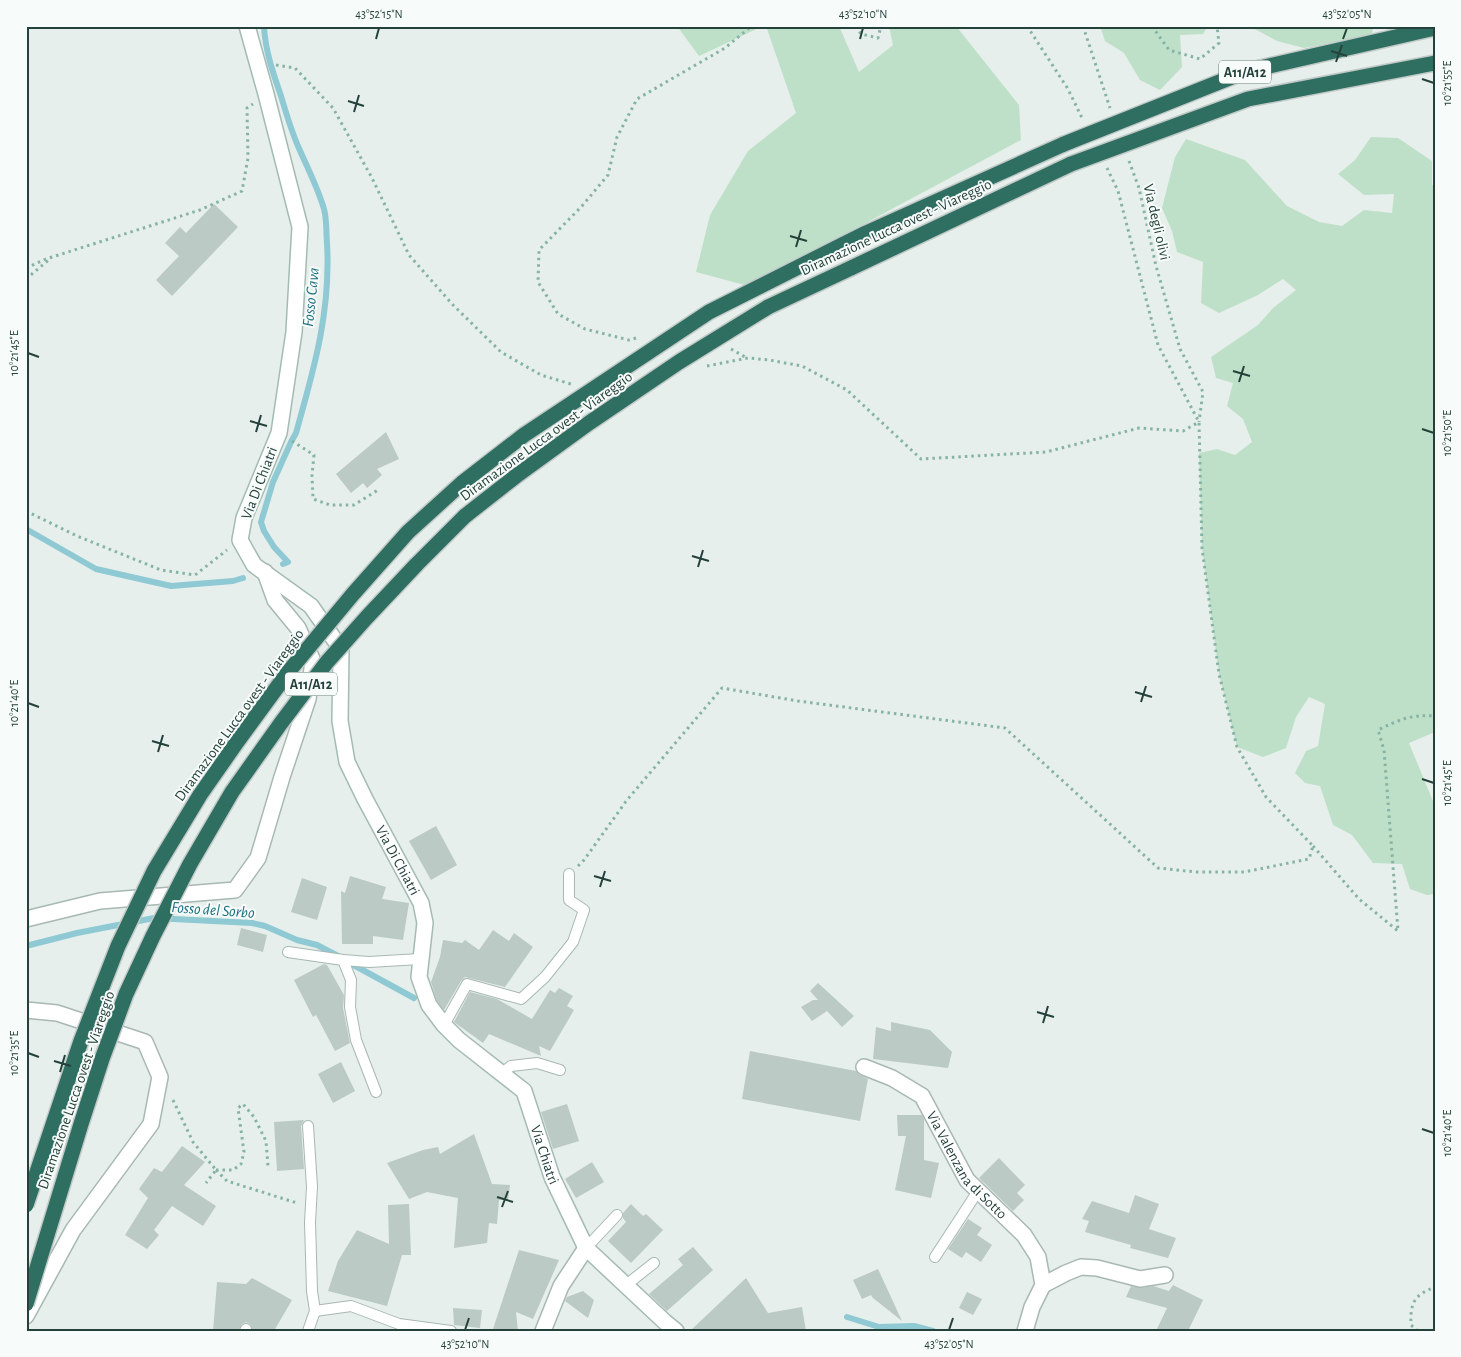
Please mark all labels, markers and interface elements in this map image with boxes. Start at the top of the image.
text: 43°52'15"N [355,8,403,20]
text: 43°52'10"N [839,8,887,20]
text: 43°52'05"N [1322,8,1372,20]
text: 10°21'55"E [1441,60,1453,105]
road number: A11/A12 [1219,61,1271,84]
street label: Diramazione Lucca ovest - Viareggio [798,177,994,278]
street label: Via degli olivi [1140,183,1173,262]
water label: Fosso Cava [300,267,322,328]
text: 10°21'45"E [8,330,20,376]
street label: Diramazione Lucca ovest - Viareggio [457,369,635,504]
text: 10°21'50"E [1441,410,1453,456]
street label: Via Di Chiatri [239,445,280,522]
street label: Diramazione Lucca ovest - Viareggio [172,626,307,804]
road number: A11/A12 [285,672,337,696]
text: 10°21'40"E [8,679,20,726]
text: 10°21'45"E [1441,760,1453,806]
street label: Via Di Chiatri [373,823,422,898]
water label: Fosso del Sorbo [171,899,256,921]
street label: Diramazione Lucca ovest - Viareggio [35,989,118,1191]
text: 10°21'35"E [8,1030,20,1075]
street label: Via Valenzana di Sotto [924,1109,1010,1222]
text: 10°21'40"E [1441,1109,1453,1156]
street label: Via Chiatri [528,1124,561,1187]
text: 43°52'10"N [441,1338,489,1350]
text: 43°52'05"N [924,1338,974,1350]

